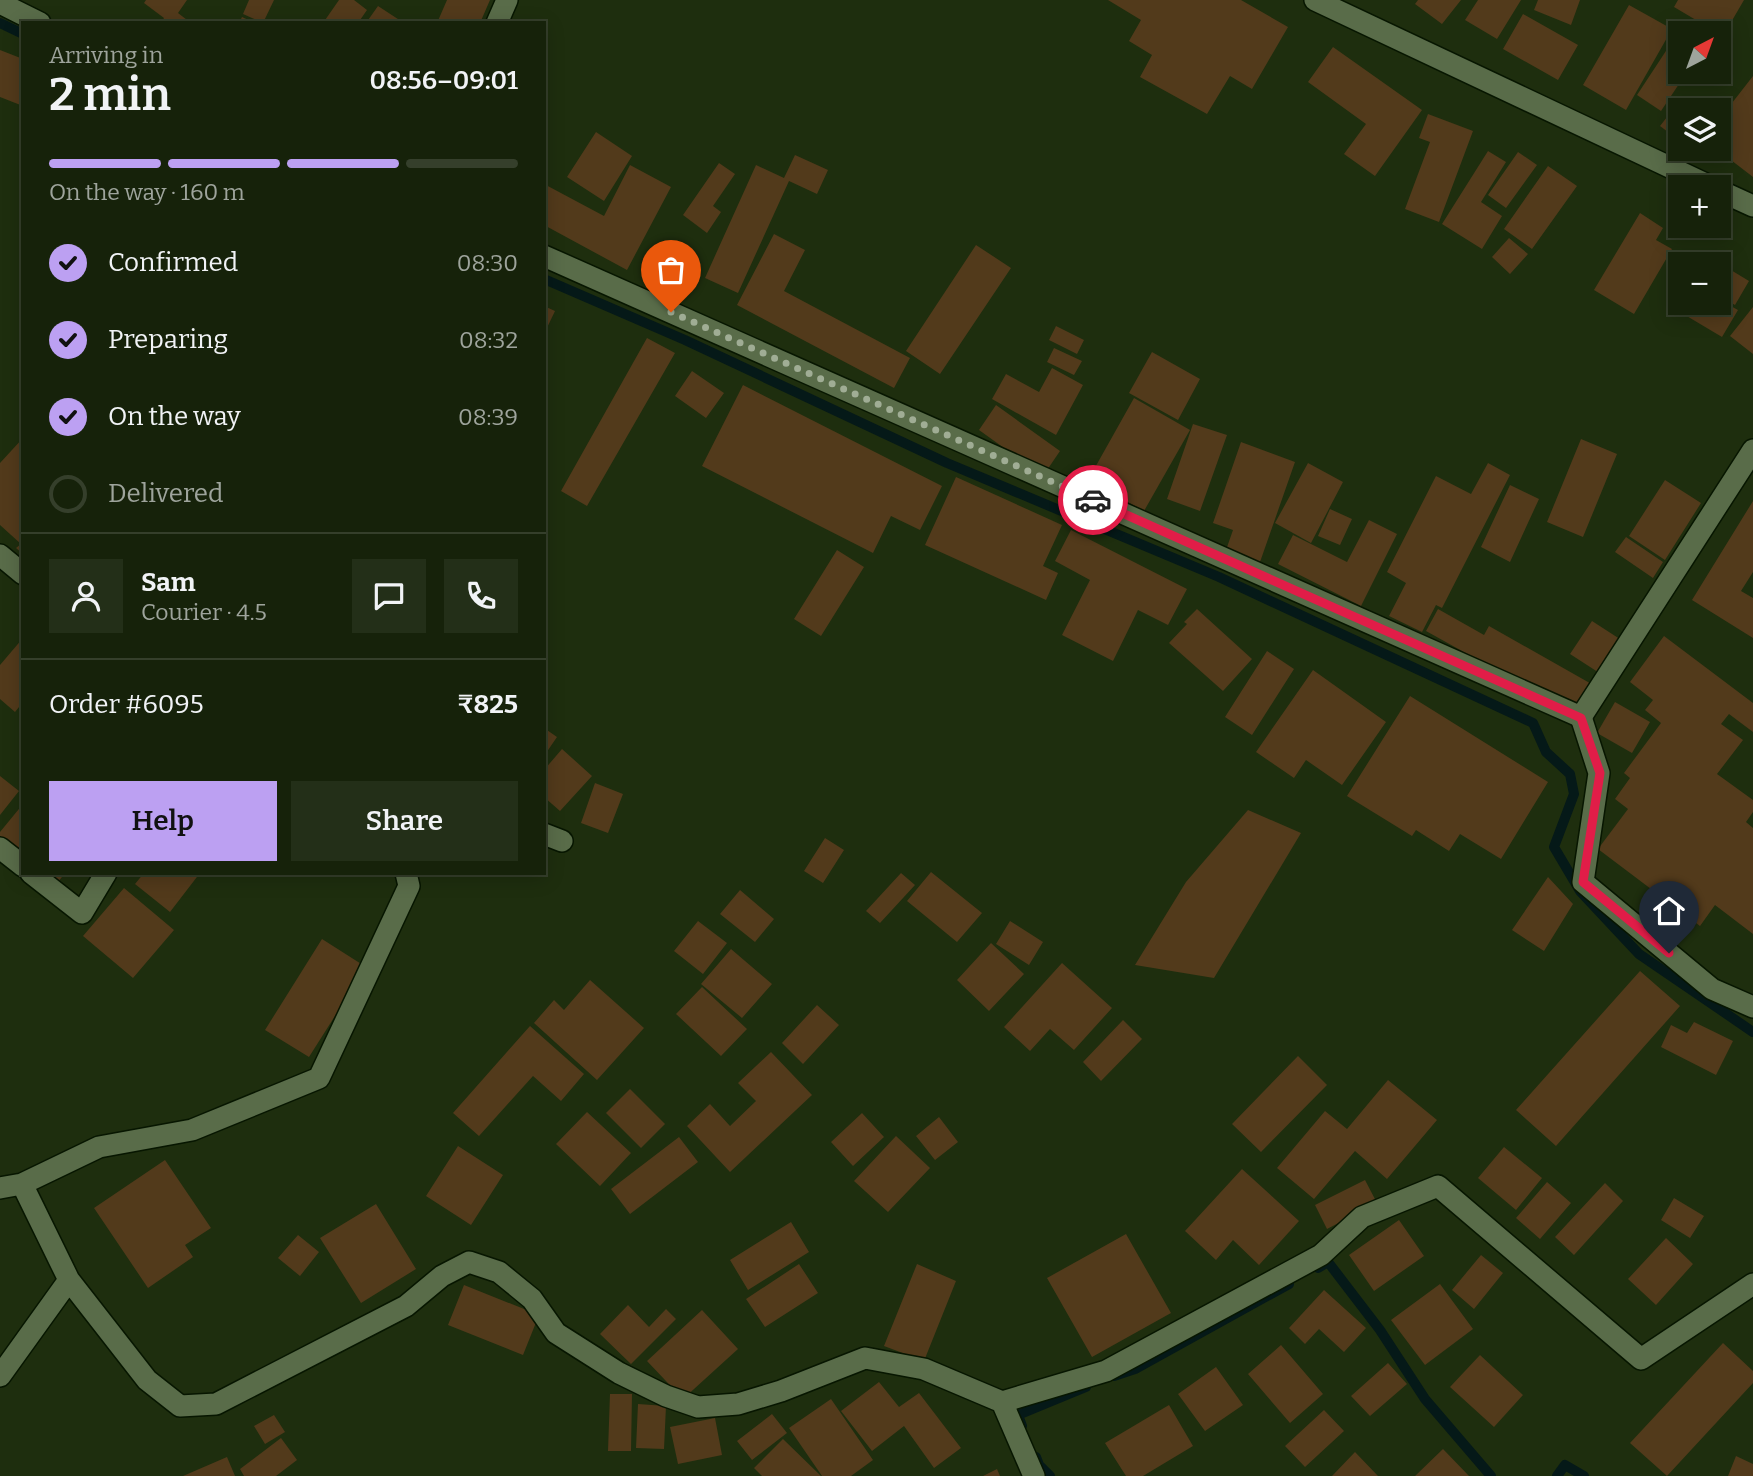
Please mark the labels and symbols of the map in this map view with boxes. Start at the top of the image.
north arrow [1668,21,1731,84]
pin [641,240,701,312]
courier [1058,465,1128,535]
pin [1639,881,1699,953]

